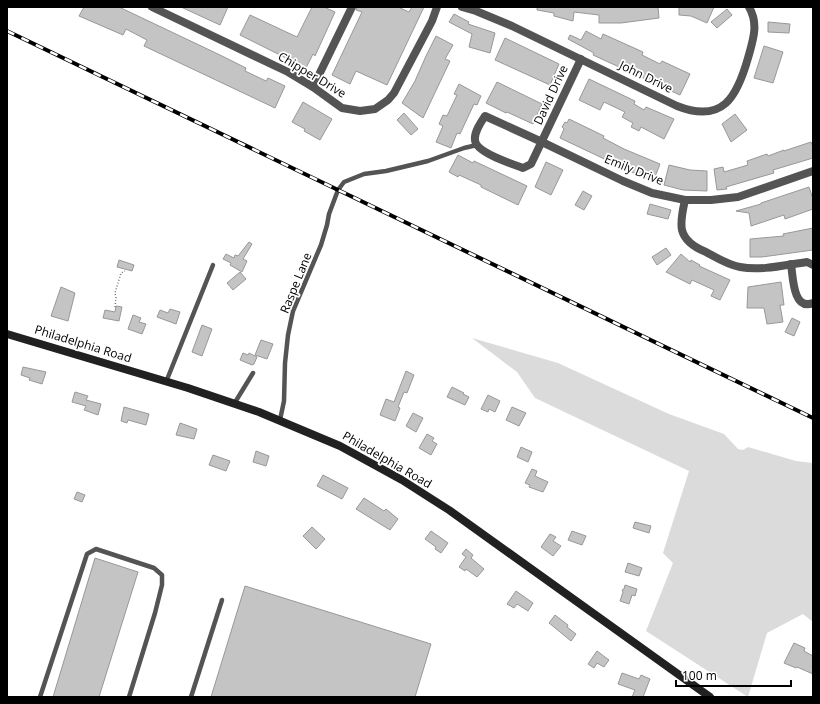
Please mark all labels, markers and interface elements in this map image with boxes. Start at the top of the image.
street label: Chipper Drive [275,48,350,102]
street label: John Drive [616,56,676,97]
street label: David Drive [529,62,572,127]
street label: Emily Drive [602,150,667,189]
street label: Raspe Lane [276,250,316,316]
street label: Philadelphia Road [33,321,134,366]
street label: Philadelphia Road [339,427,435,492]
scale bar [676,662,791,688]
text: 100 m [682,667,717,684]

